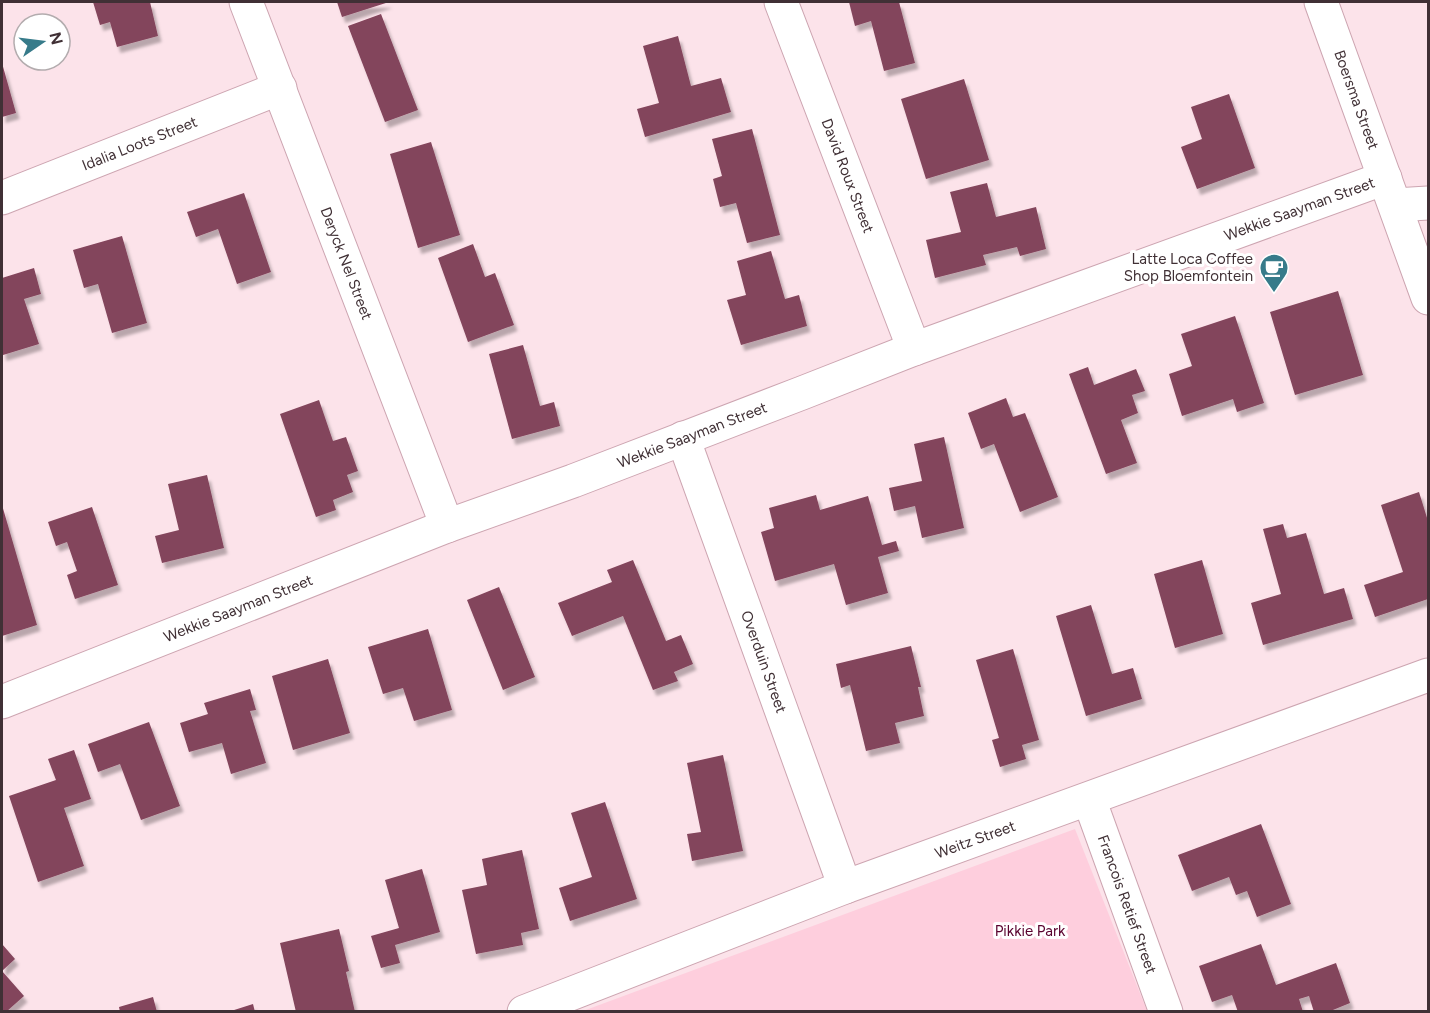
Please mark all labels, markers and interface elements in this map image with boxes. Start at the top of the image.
north arrow [12,12,72,72]
text: N [45,30,67,47]
street label: Boersma Street [1330,48,1383,152]
street label: Idalia Loots Street [79,113,200,174]
street label: David Roux Street [818,116,878,236]
street label: Wekkie Saayman Street [1222,173,1377,245]
street label: Deryck Nel Street [317,204,376,323]
place label: Latte Loca Coffee Shop Bloemfontein [1124,250,1253,285]
cafe icon: Latte Loca Coffee Shop Bloemfontein [1258,252,1290,294]
street label: Wekkie Saayman Street [615,398,770,472]
street label: Wekkie Saayman Street [161,571,316,646]
street label: Overduin Street [737,608,791,716]
street label: Weitz Street [932,817,1018,863]
street label: Francois Retief Street [1094,832,1161,977]
park label: Pikkie Park [995,922,1066,940]

